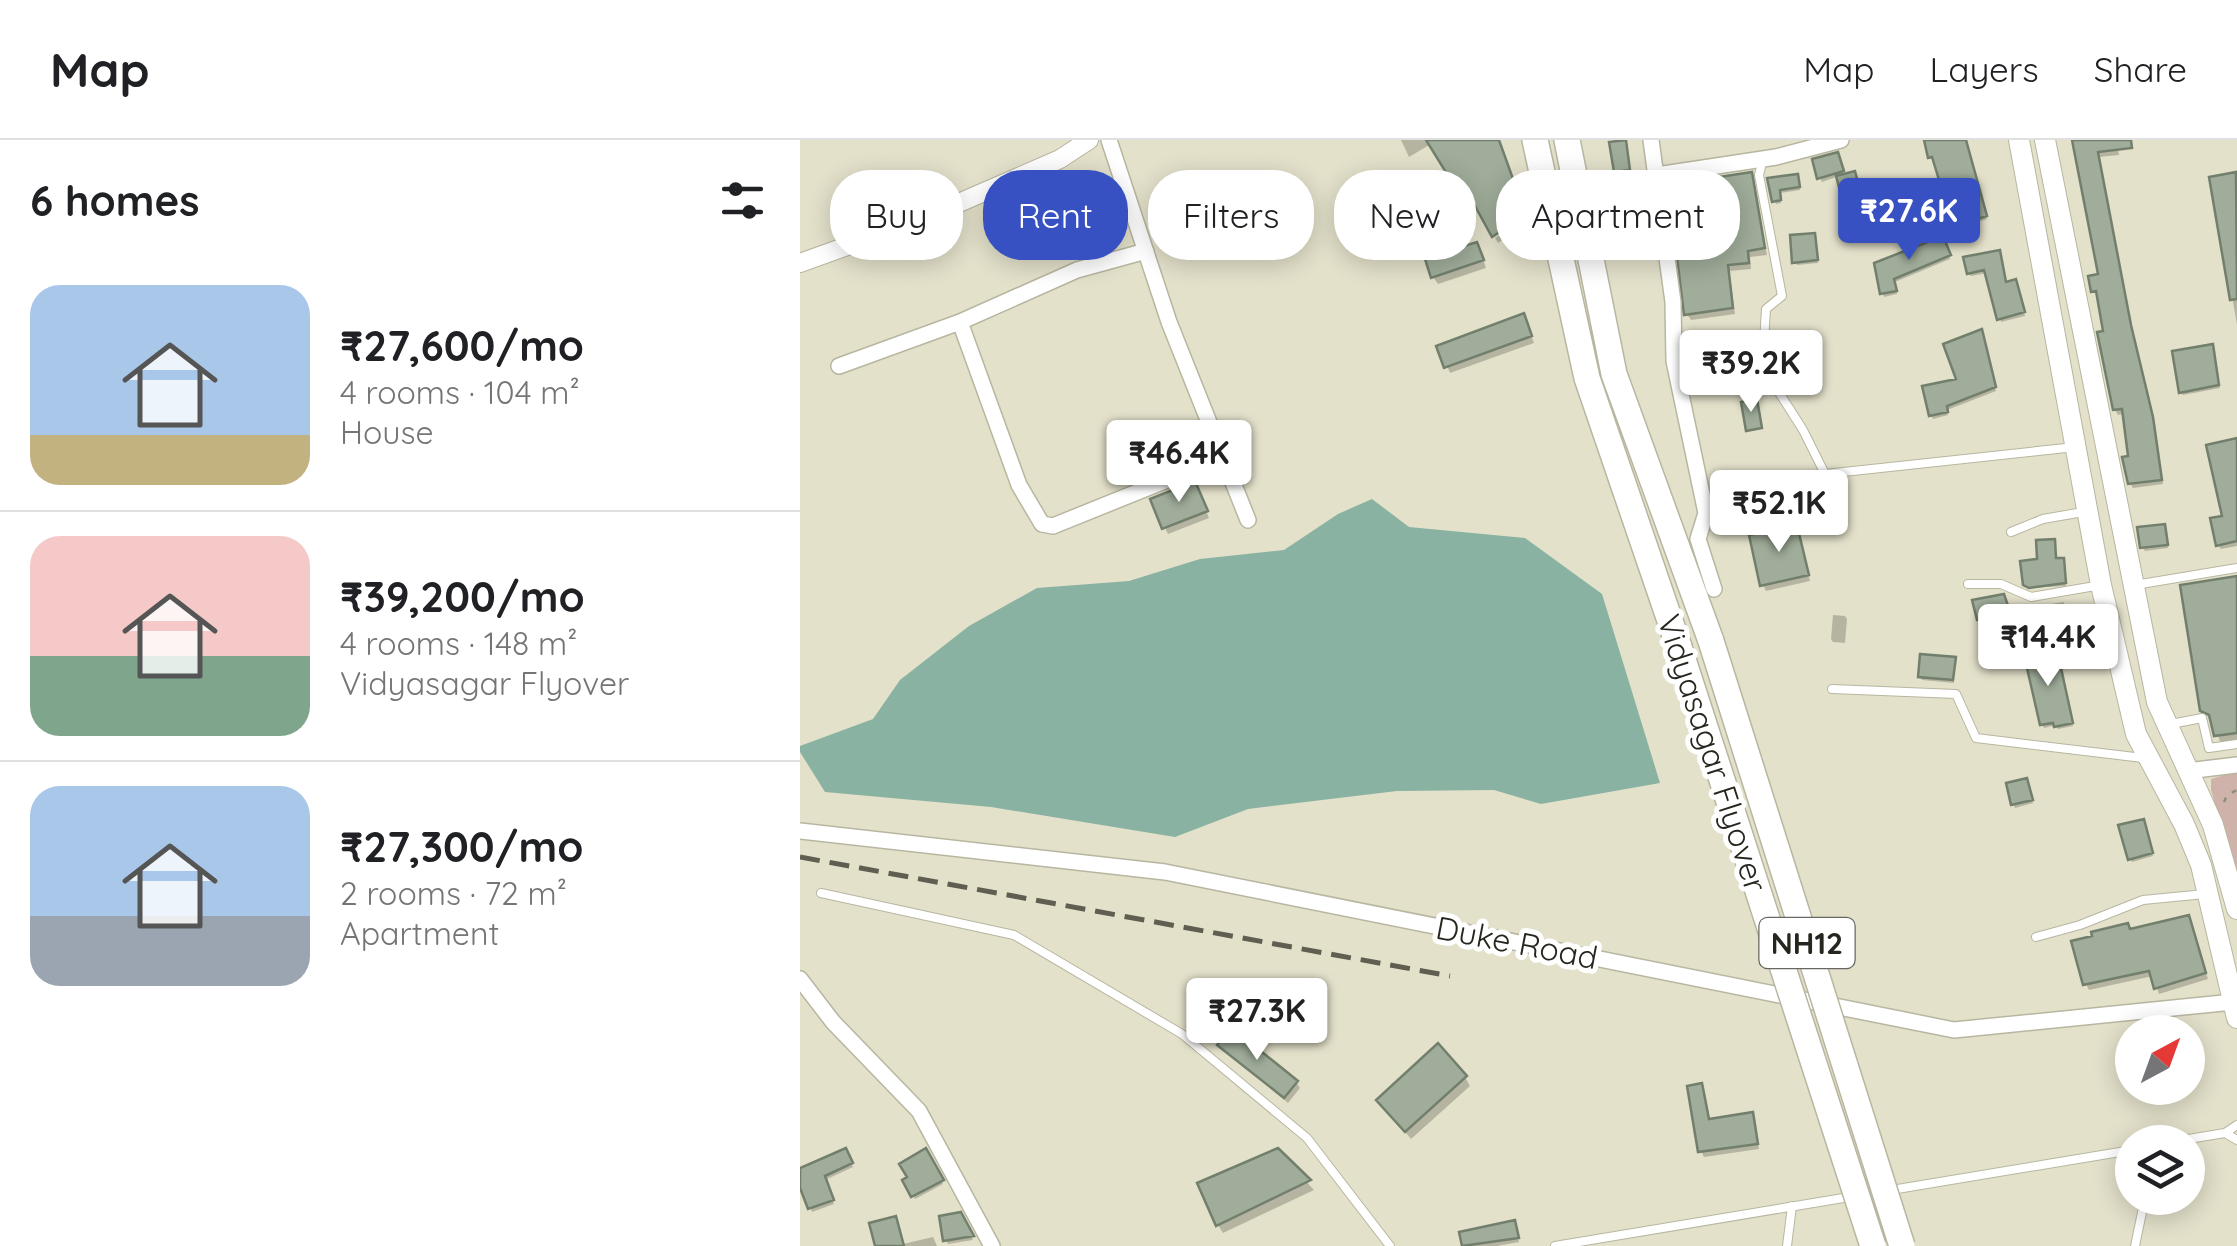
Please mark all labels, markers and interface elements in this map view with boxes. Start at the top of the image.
text: Map [50,39,150,99]
text: Map [1803,47,1875,91]
text: Layers [1930,47,2039,91]
text: Share [2094,47,2187,91]
chip: Buy [830,170,963,260]
chip: Rent [983,170,1128,260]
chip: Filters [1148,170,1314,260]
chip: New [1334,170,1476,260]
chip: Apartment [1496,170,1740,260]
icon: filters [715,173,770,228]
text: 6 homes [30,174,200,227]
pin: ₹27.6K [1828,178,1990,263]
text: ₹27.6K [1860,190,1958,230]
text: ₹27,600/mo [340,319,584,372]
icon: home [110,325,230,445]
pin: ₹39.2K [1670,330,1832,415]
text: ₹39.2K [1702,342,1800,382]
text: 4 rooms · 104 m² [340,372,580,412]
text: House [340,412,434,452]
pin: ₹46.4K [1098,420,1260,505]
text: ₹46.4K [1129,432,1230,472]
pin: ₹52.1K [1698,470,1860,555]
text: ₹52.1K [1732,482,1826,522]
text: ₹39,200/mo [340,570,585,623]
icon: home [110,576,230,696]
pin: ₹14.4K [1967,604,2129,689]
street label: Vidyasagar Flyover [1649,609,1777,897]
text: ₹14.4K [2000,616,2096,656]
text: 4 rooms · 148 m² [340,623,577,663]
text: Vidyasagar Flyover [340,663,629,703]
text: ₹27,300/mo [340,820,583,873]
icon: home [110,826,230,946]
text: 2 rooms · 72 m² [340,873,567,913]
street label: Duke Road [1433,907,1601,977]
text: Apartment [340,913,499,953]
road number: NH12 [1760,918,1854,968]
pin: ₹27.3K [1176,978,1338,1063]
text: ₹27.3K [1208,990,1306,1030]
north arrow [2115,1015,2205,1105]
map controls [2115,1015,2205,1215]
button: layers [2115,1125,2205,1215]

